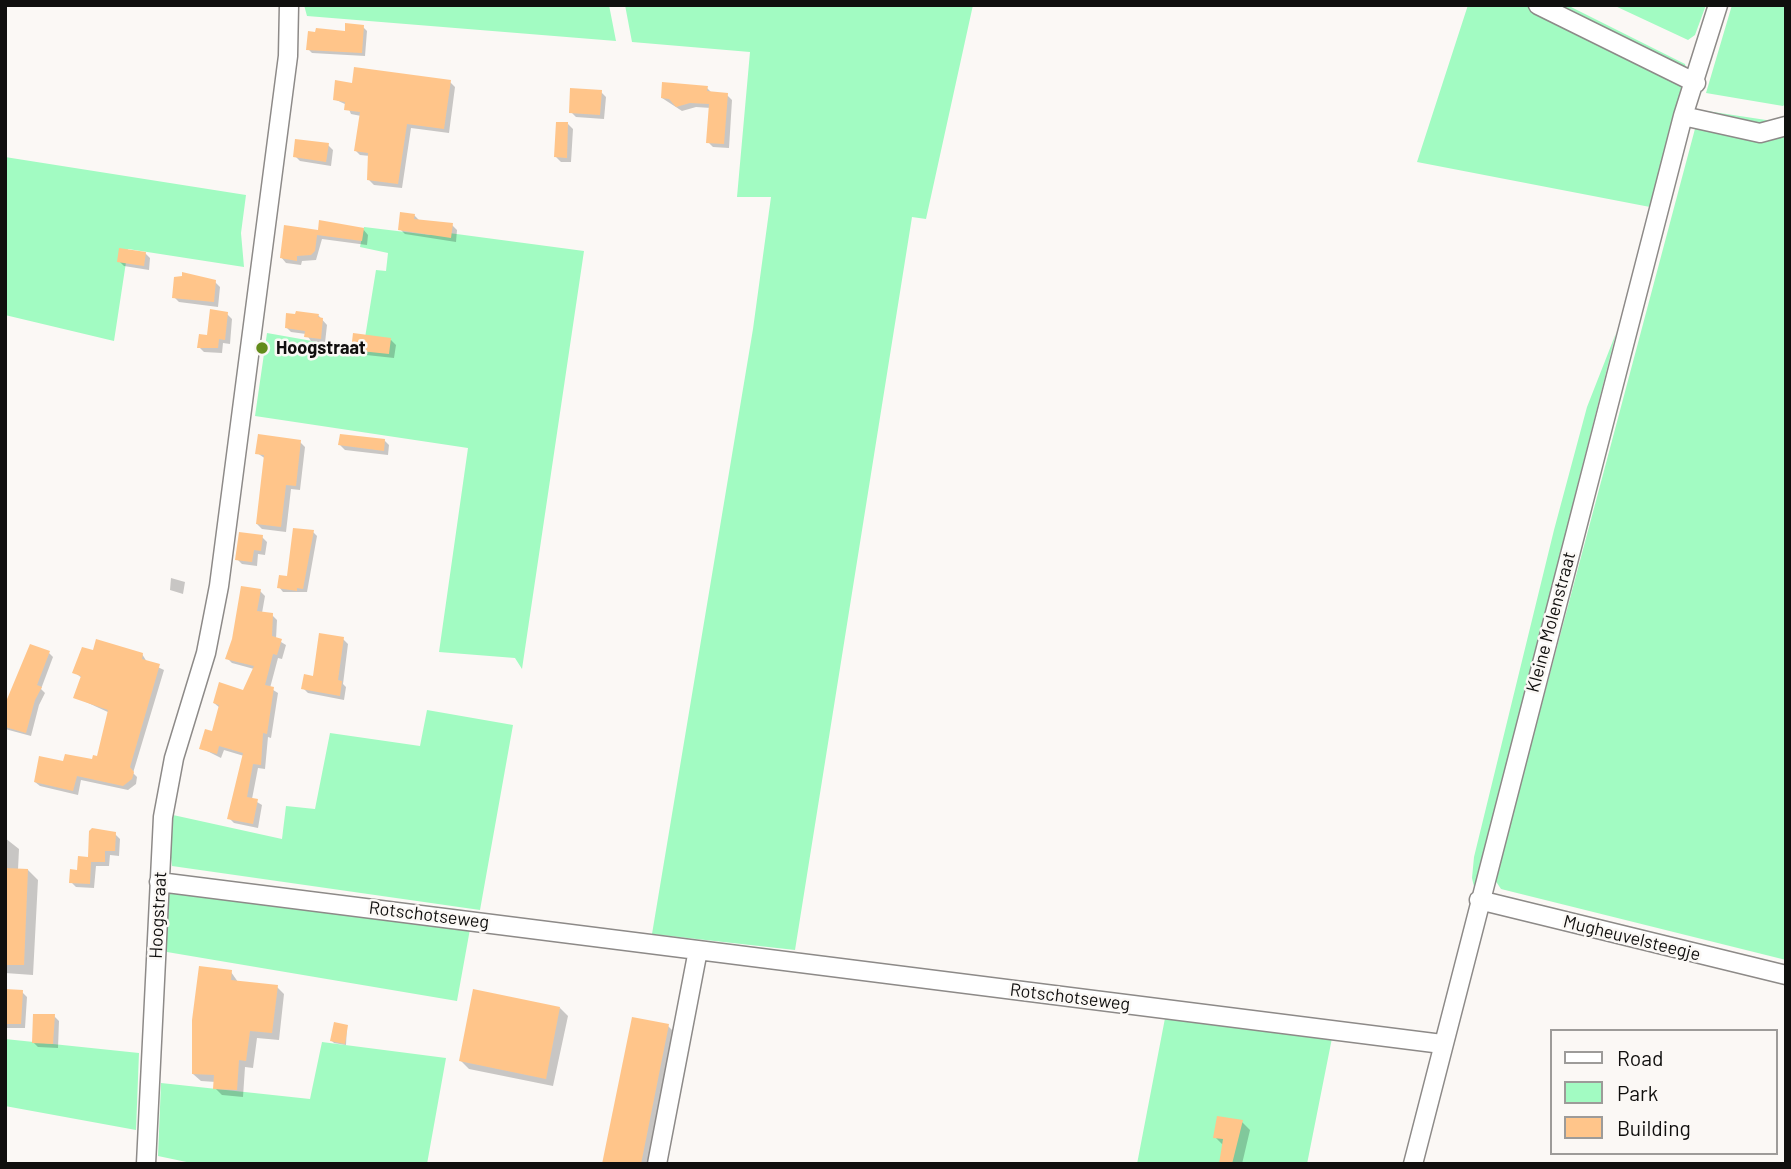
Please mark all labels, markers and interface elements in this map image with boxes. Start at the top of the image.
place label: Hoogstraat [276,337,366,359]
marker: Hoogstraat [254,340,270,356]
street label: Kleine Molenstraat [1522,549,1580,695]
street label: Hoogstraat [145,871,171,959]
street label: Rotschotseweg [368,897,490,933]
street label: Mugheuvelsteegje [1561,911,1703,965]
street label: Rotschotseweg [1009,979,1131,1015]
legend [1550,1029,1777,1155]
text: Road [1617,1045,1663,1070]
text: Park [1617,1080,1658,1105]
text: Building [1617,1115,1691,1140]

